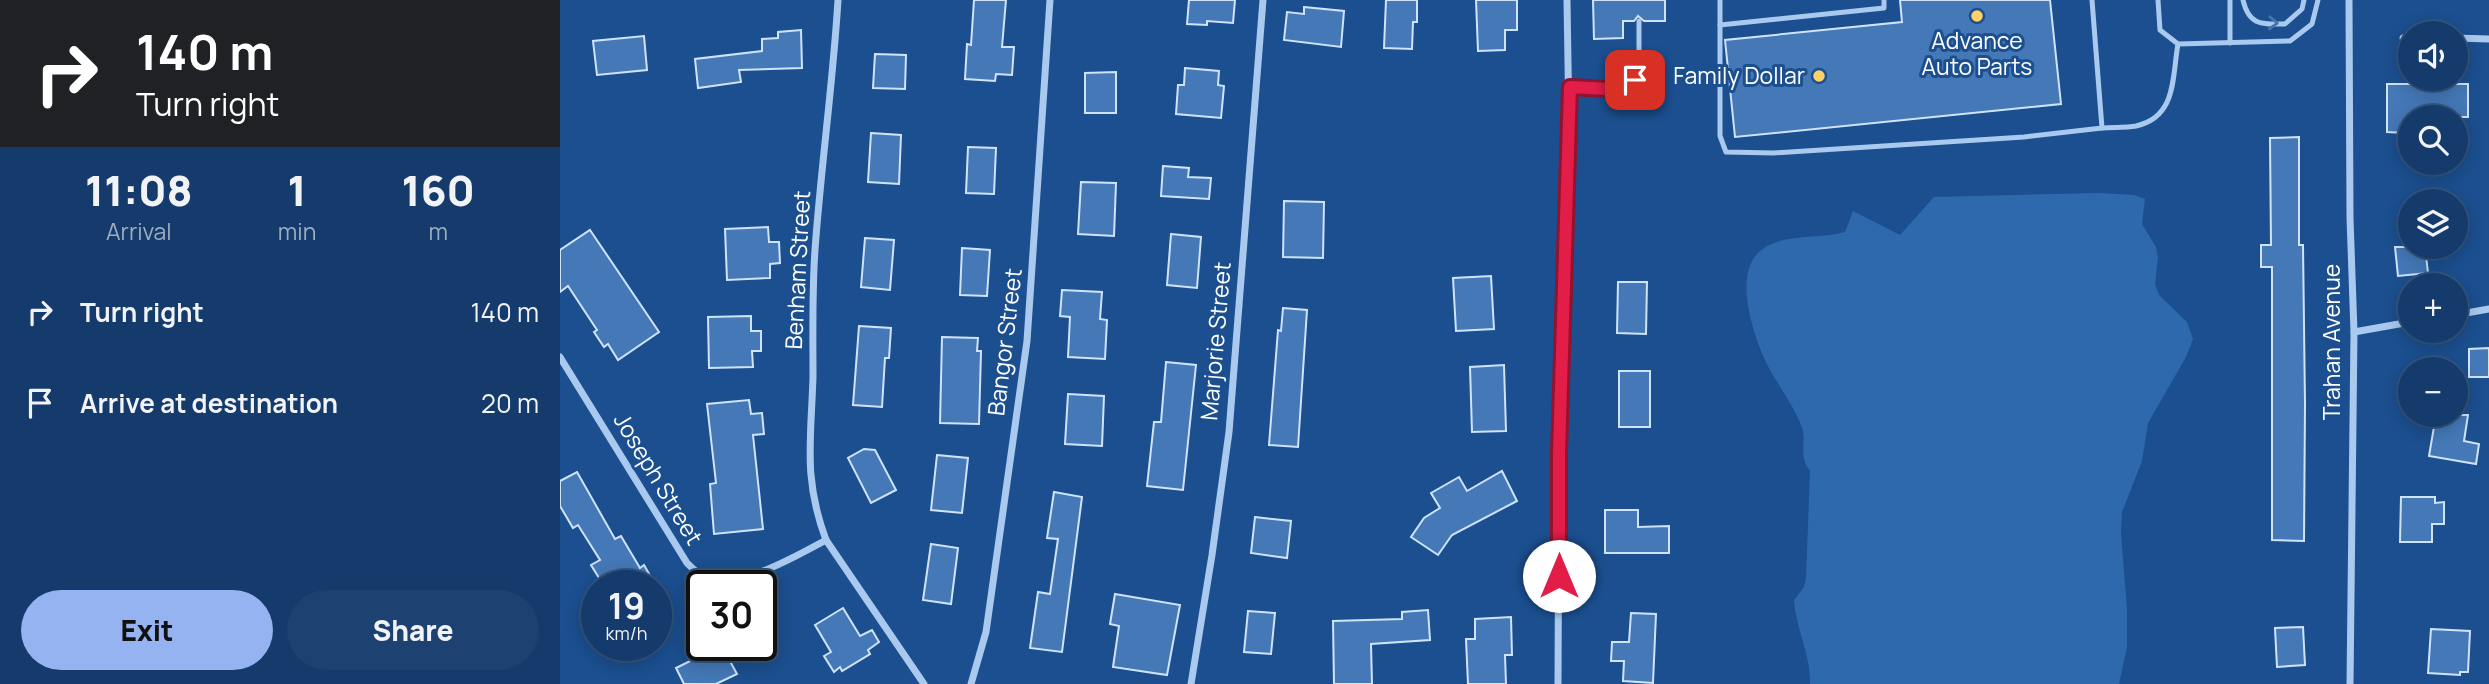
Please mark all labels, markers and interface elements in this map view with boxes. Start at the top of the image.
marker: Advance Auto Parts [1969,8,1985,24]
one-way arrow [2268,16,2279,31]
text: 140 m [136,18,273,85]
map controls [2398,21,2468,427]
button: sound [2398,21,2468,91]
place label: Advance Auto Parts [1922,24,2032,82]
icon: right [21,28,112,119]
pin [1605,50,1665,110]
place label: Family Dollar [1673,59,1805,91]
icon: arrive [1616,61,1654,99]
marker: Family Dollar [1811,68,1827,84]
text: Turn right [136,82,279,126]
button: search [2398,105,2468,175]
text: 11:08 [85,161,193,219]
text: 1 [288,161,307,219]
text: 160 [401,161,475,219]
button: layers [2398,189,2468,259]
street label: Benham Street [777,190,817,350]
text: Arrival [106,215,172,247]
text: min [278,215,316,247]
text: m [428,215,448,247]
street label: Marjorie Street [1192,260,1238,422]
street label: Trahan Avenue [2315,264,2347,420]
street label: Bangor Street [979,266,1029,417]
button: + [2398,273,2468,343]
icon: right [21,293,59,331]
text: Turn right [80,294,204,330]
text: 140 m [470,294,539,330]
button: − [2398,357,2468,427]
icon: arrive [21,384,59,422]
text: Arrive at destination [80,385,338,421]
text: 20 m [481,385,539,421]
street label: Joseph Street [607,406,711,550]
position arrow [1522,539,1596,613]
speed limit sign: 30 [686,570,777,661]
text: 19 [608,582,645,630]
button: Exit [21,590,273,670]
button: Share [287,590,539,670]
text: km/h [606,621,647,645]

